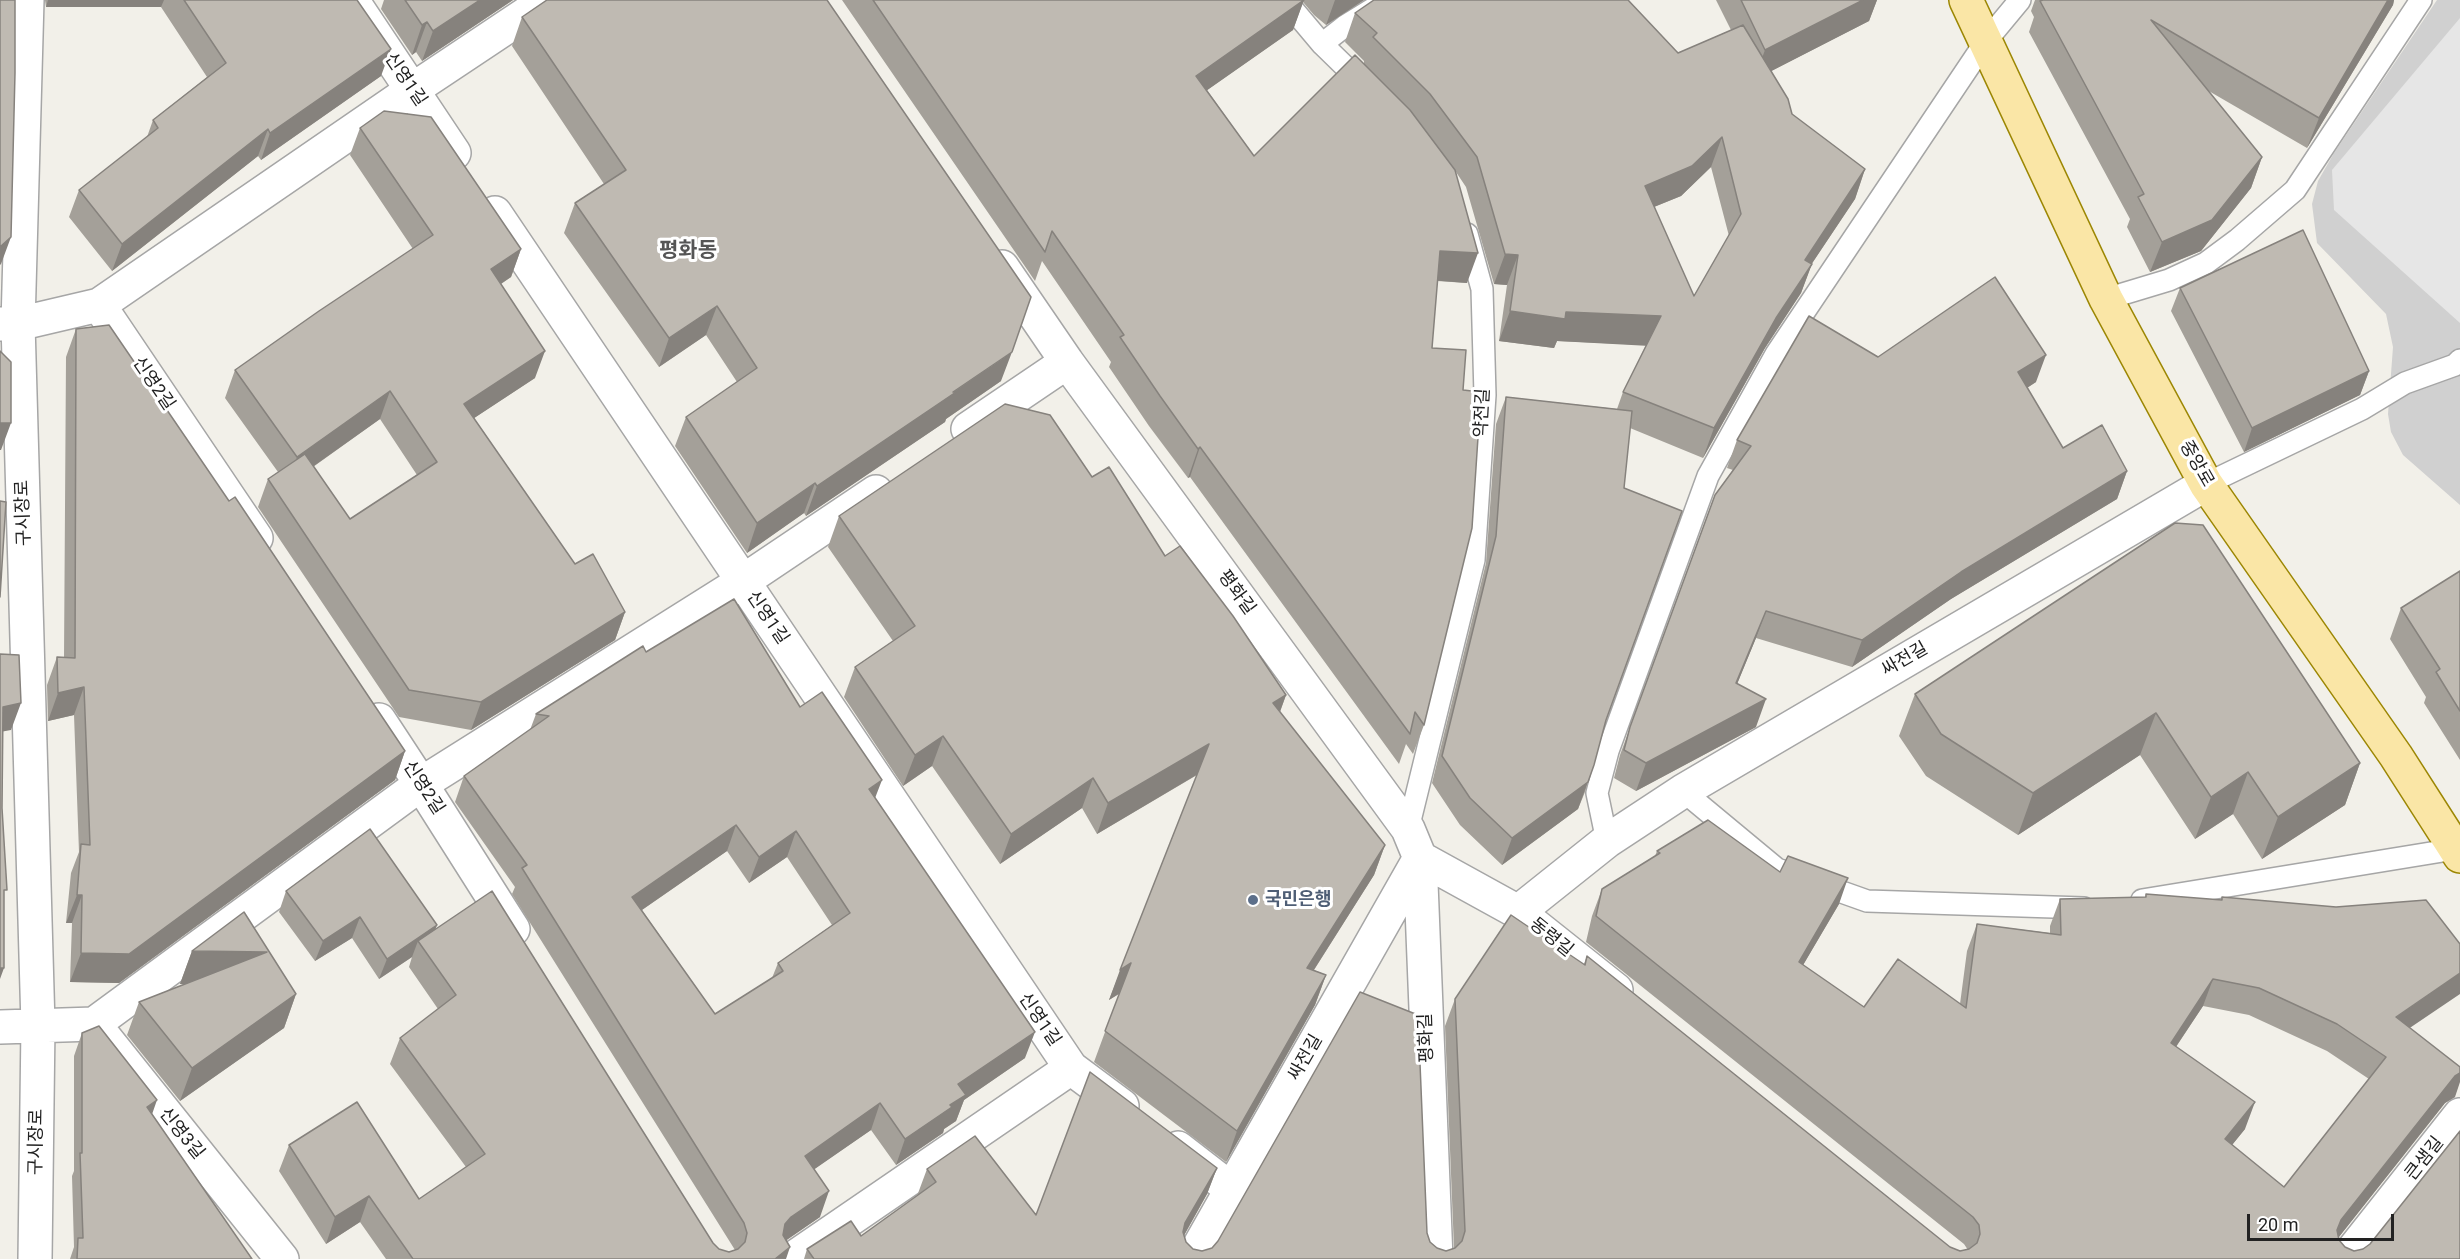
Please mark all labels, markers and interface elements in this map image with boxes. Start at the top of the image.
street label: 신영1길 [379,49,431,111]
district label: 평화동 [659,239,717,265]
street label: 신영2길 [127,353,179,415]
street label: 약전길 [1471,388,1495,438]
street label: 중앙로 [2174,437,2218,491]
street label: 구시장로 [12,480,36,546]
street label: 평화길 [1213,567,1259,619]
street label: 신영1길 [741,587,793,649]
street label: 싸전길 [1878,638,1932,682]
street label: 신영2길 [398,757,448,819]
place label: 국민은행 [1265,889,1331,911]
marker: 국민은행 [1246,893,1260,907]
street label: 동령길 [1525,914,1577,962]
street label: 신영1길 [1013,989,1065,1051]
street label: 평화길 [1415,1013,1439,1063]
street label: 싸전길 [1284,1031,1328,1085]
street label: 신영3길 [154,1104,208,1164]
street label: 구시장로 [26,1109,48,1175]
street label: 큰샘길 [2401,1133,2449,1185]
scale bar [2250,1202,2397,1240]
text: 20 m [2258,1214,2298,1235]

